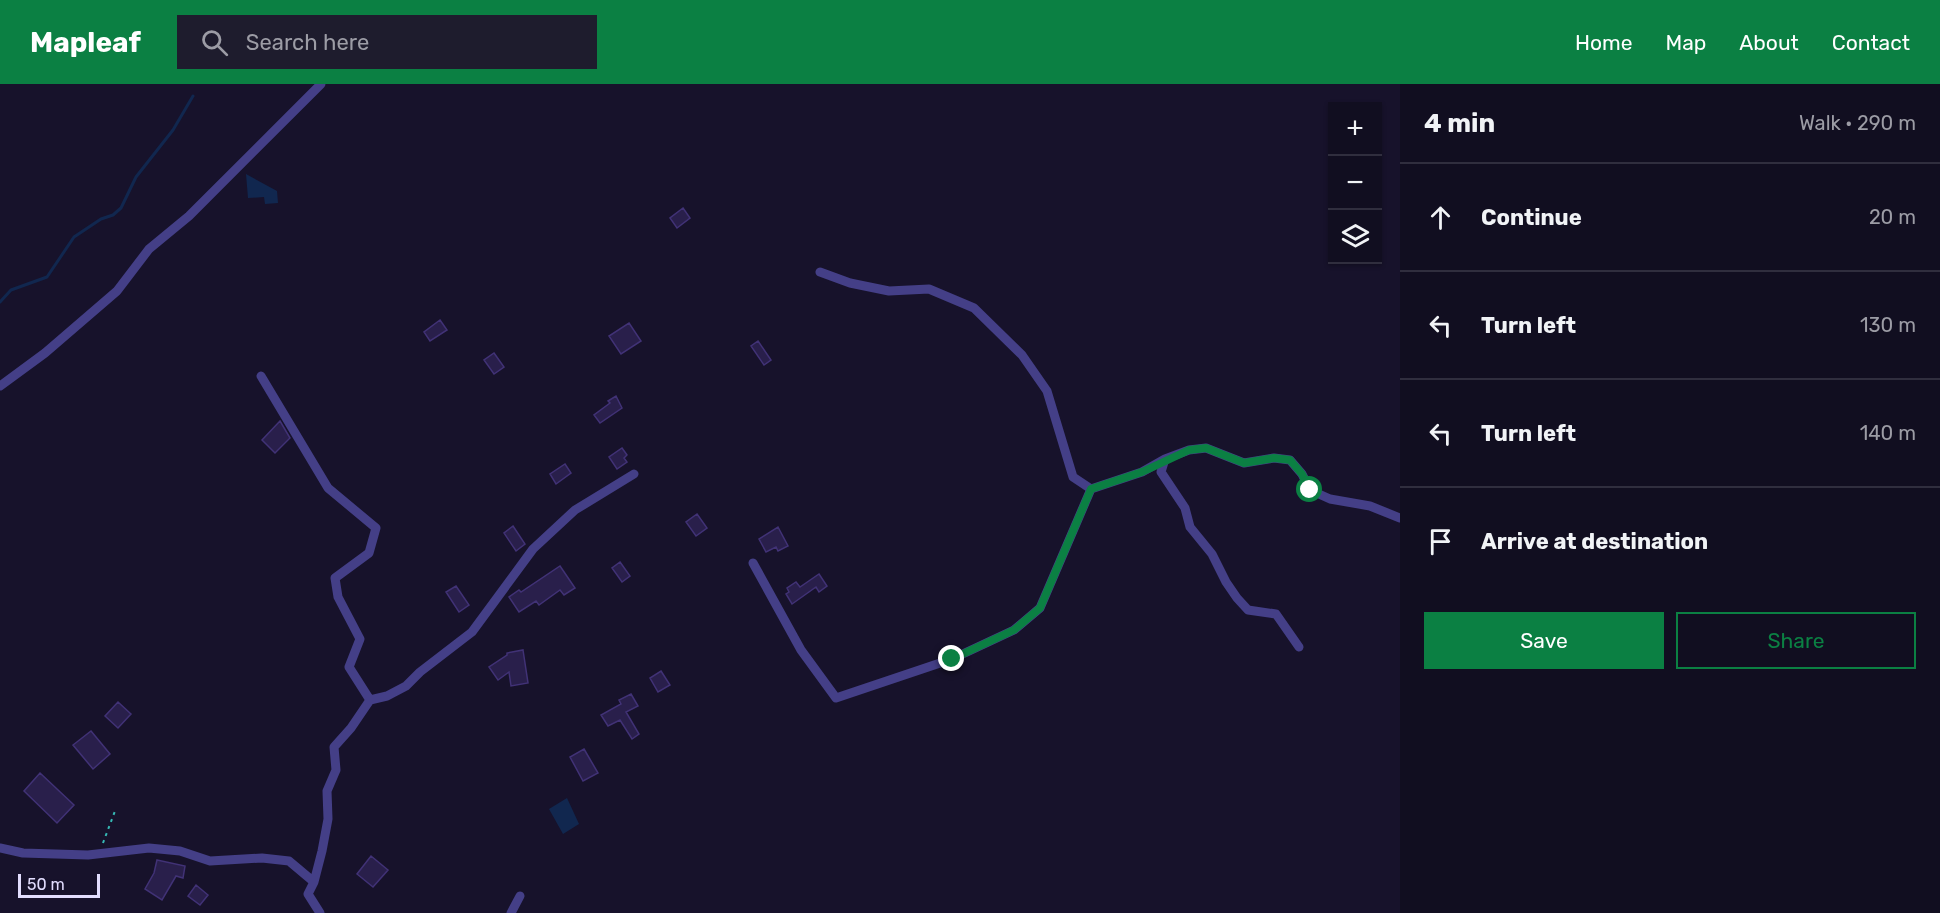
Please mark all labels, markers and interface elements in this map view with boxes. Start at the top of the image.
search box [177,15,597,69]
text: Mapleaf [30,26,141,59]
icon: search [198,26,231,59]
text: Search here [246,29,369,56]
text: Home [1575,30,1632,55]
text: Map [1665,30,1706,55]
text: About [1739,30,1799,55]
text: Contact [1832,30,1910,55]
map controls [1328,102,1382,264]
button: + [1328,102,1382,156]
text: 4 min [1424,108,1495,139]
text: Walk · 290 m [1799,111,1916,135]
button: − [1328,156,1382,210]
icon: ahead [1424,201,1457,234]
text: Continue [1481,204,1582,231]
text: 20 m [1869,205,1916,229]
button: layers [1328,210,1382,264]
icon: left [1424,309,1457,342]
text: Turn left [1481,312,1576,339]
text: 130 m [1860,313,1916,337]
icon: left [1424,417,1457,450]
text: Turn left [1481,420,1576,447]
text: 140 m [1860,421,1916,445]
route start [1296,476,1322,502]
icon: arrive [1424,525,1457,558]
text: Arrive at destination [1481,528,1708,555]
button: Save [1424,612,1664,669]
button: Share [1676,612,1916,669]
route end [938,645,964,671]
scale bar [18,871,100,898]
text: 50 m [27,875,65,894]

